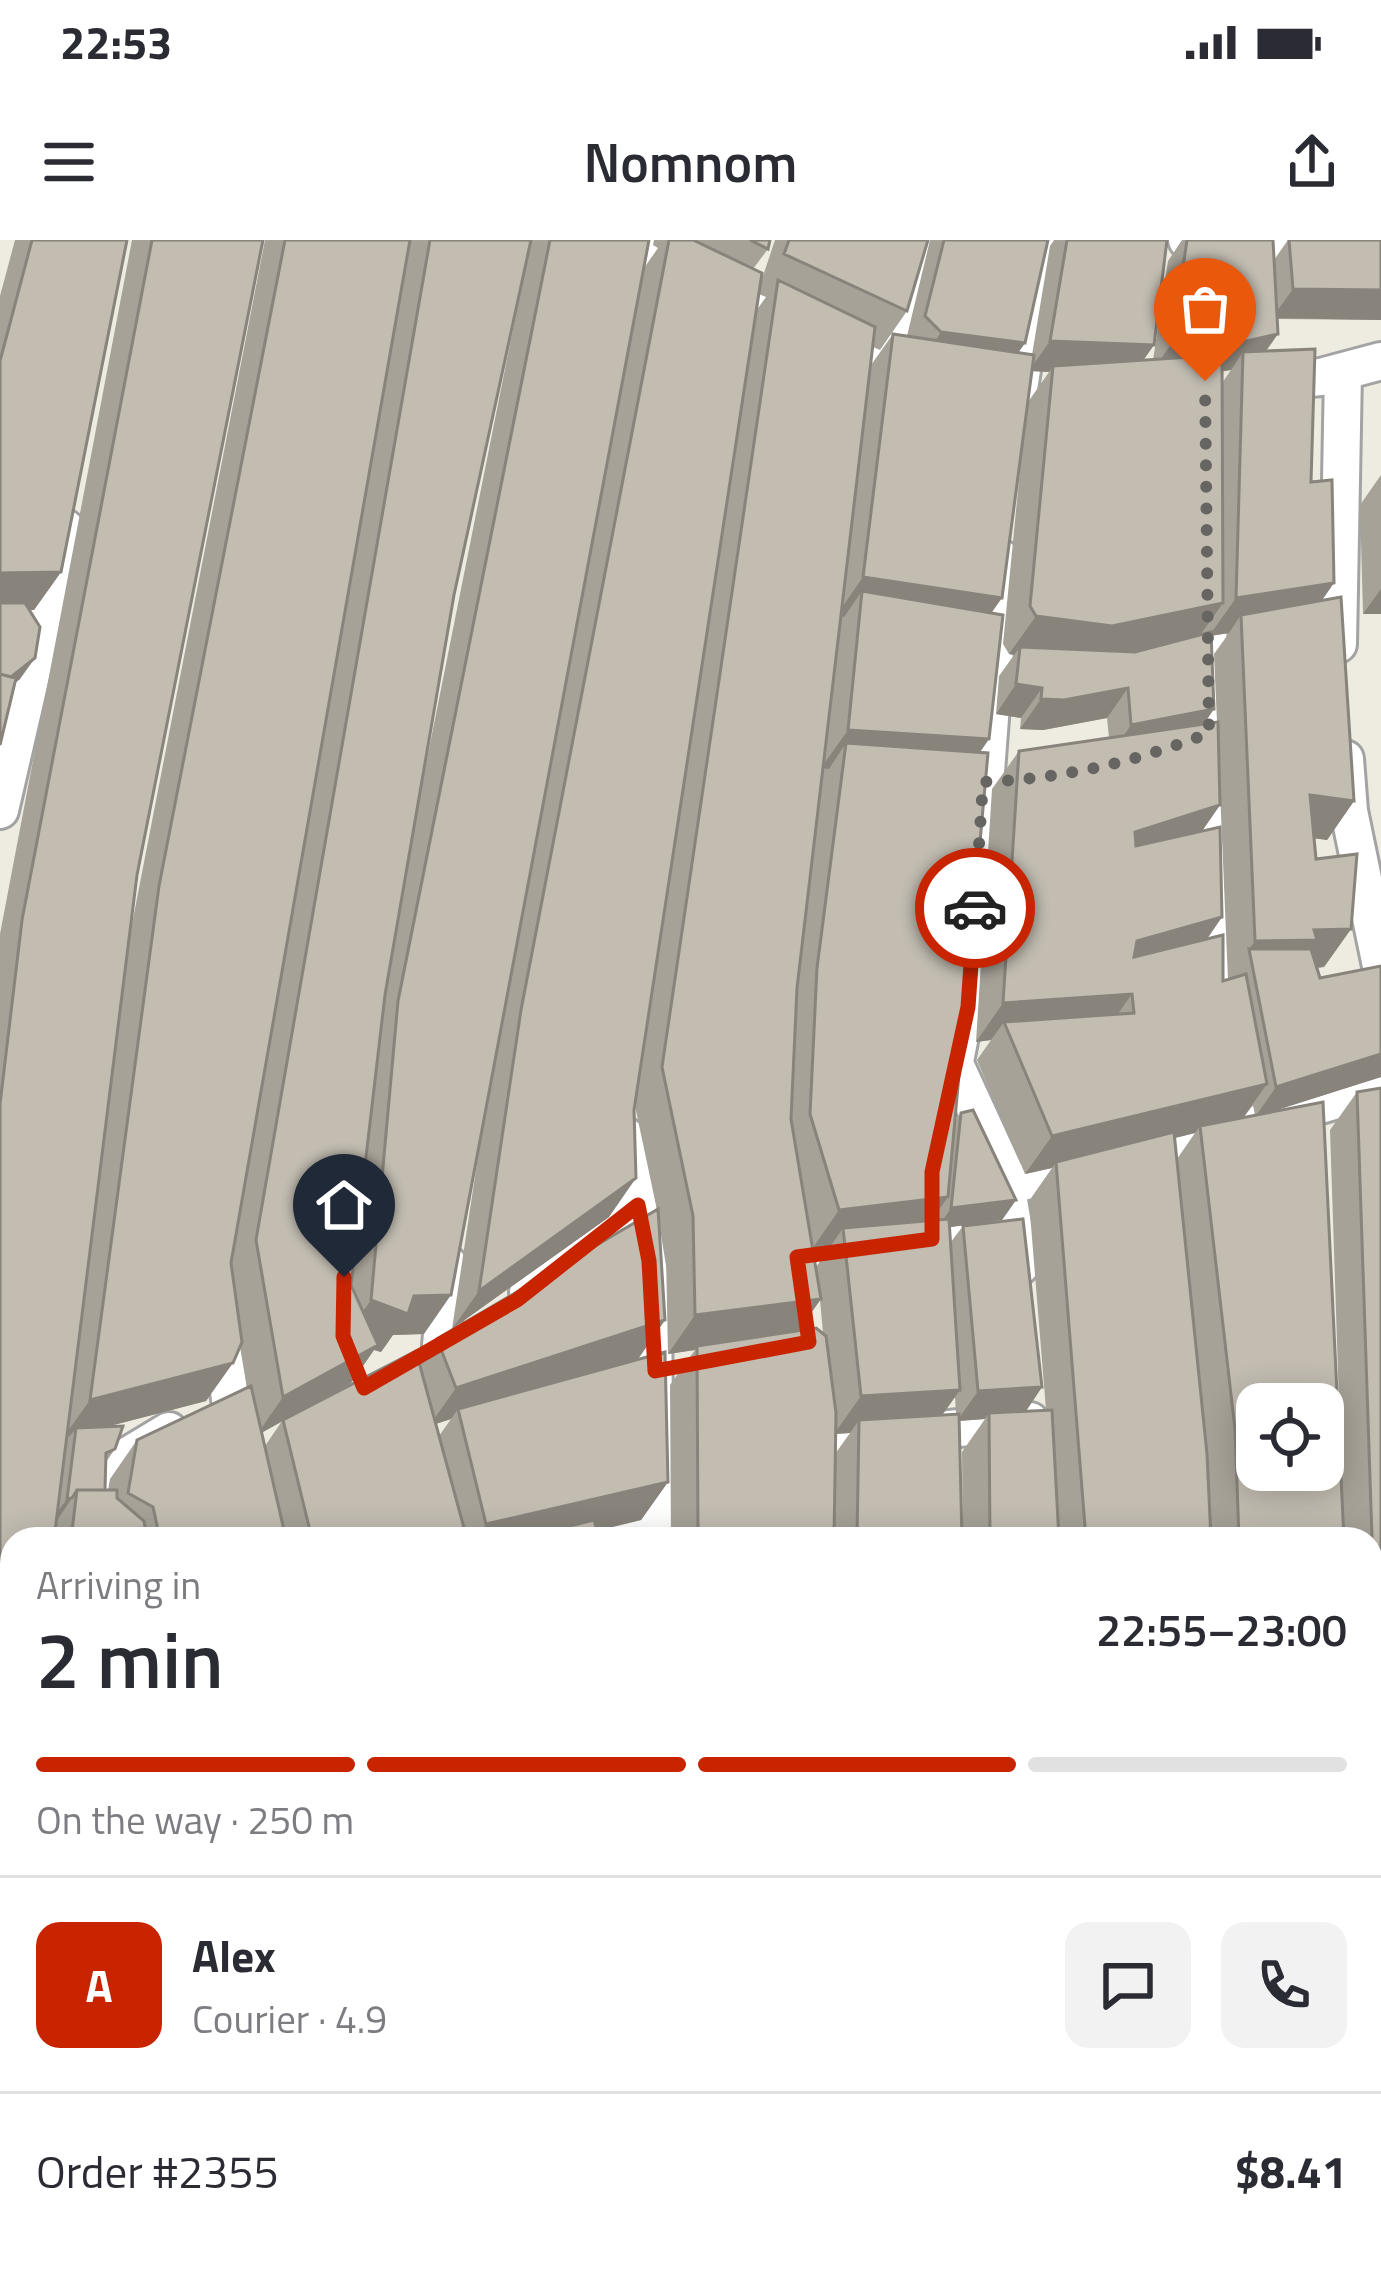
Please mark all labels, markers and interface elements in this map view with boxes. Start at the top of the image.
text: 22:53 [60,8,172,76]
text: Nomnom [584,121,797,203]
icon: menu [36,129,102,195]
icon: share [1279,129,1345,195]
pin [1154,258,1256,381]
icon: bag [1172,276,1238,342]
courier [915,848,1035,968]
icon: car [942,875,1008,941]
pin [293,1154,395,1277]
icon: home [311,1172,377,1238]
map controls [1236,1383,1344,1491]
button: locate [1236,1383,1344,1491]
text: Arriving in [36,1555,201,1614]
text: 22:55–23:00 [1096,1595,1347,1663]
text: 2 min [36,1600,224,1718]
text: On the way · 250 m [36,1790,354,1849]
text: Alex [192,1921,276,1989]
button: chat [1065,1922,1191,2048]
button: phone [1221,1922,1347,2048]
text: A [85,1951,113,2019]
text: Courier · 4.9 [192,1989,387,2048]
text: Order #2355 [36,2137,279,2205]
text: $8.41 [1235,2137,1347,2205]

